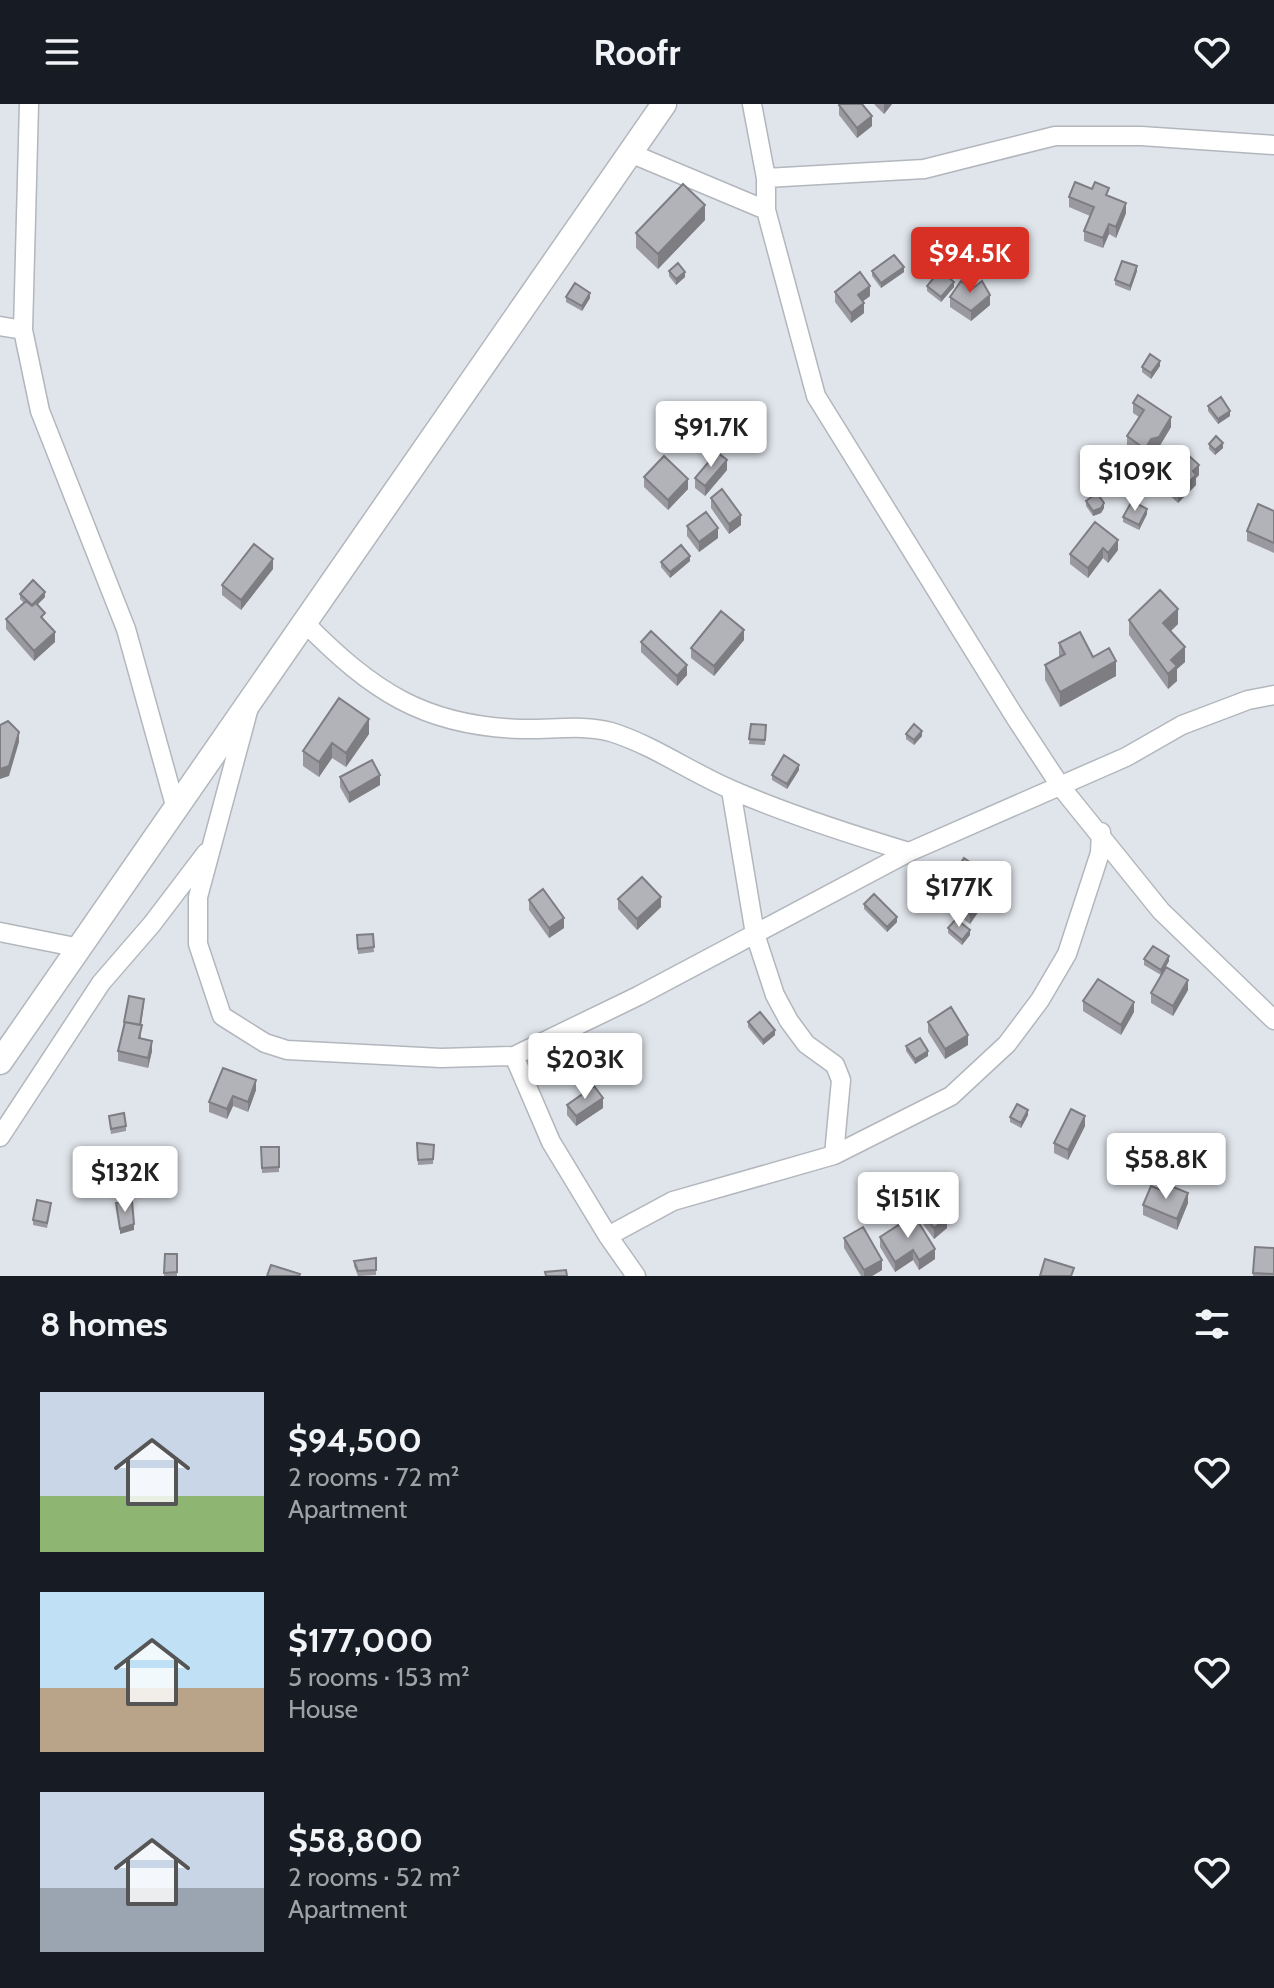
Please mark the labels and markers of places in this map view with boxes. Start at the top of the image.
pin: $94.5K [905,227,1035,295]
pin: $91.7K [646,401,776,469]
pin: $109K [1079,445,1191,513]
pin: $177K [903,861,1015,929]
pin: $203K [529,1033,641,1101]
pin: $58.8K [1101,1133,1231,1201]
pin: $132K [69,1146,181,1214]
pin: $151K [852,1172,964,1240]

